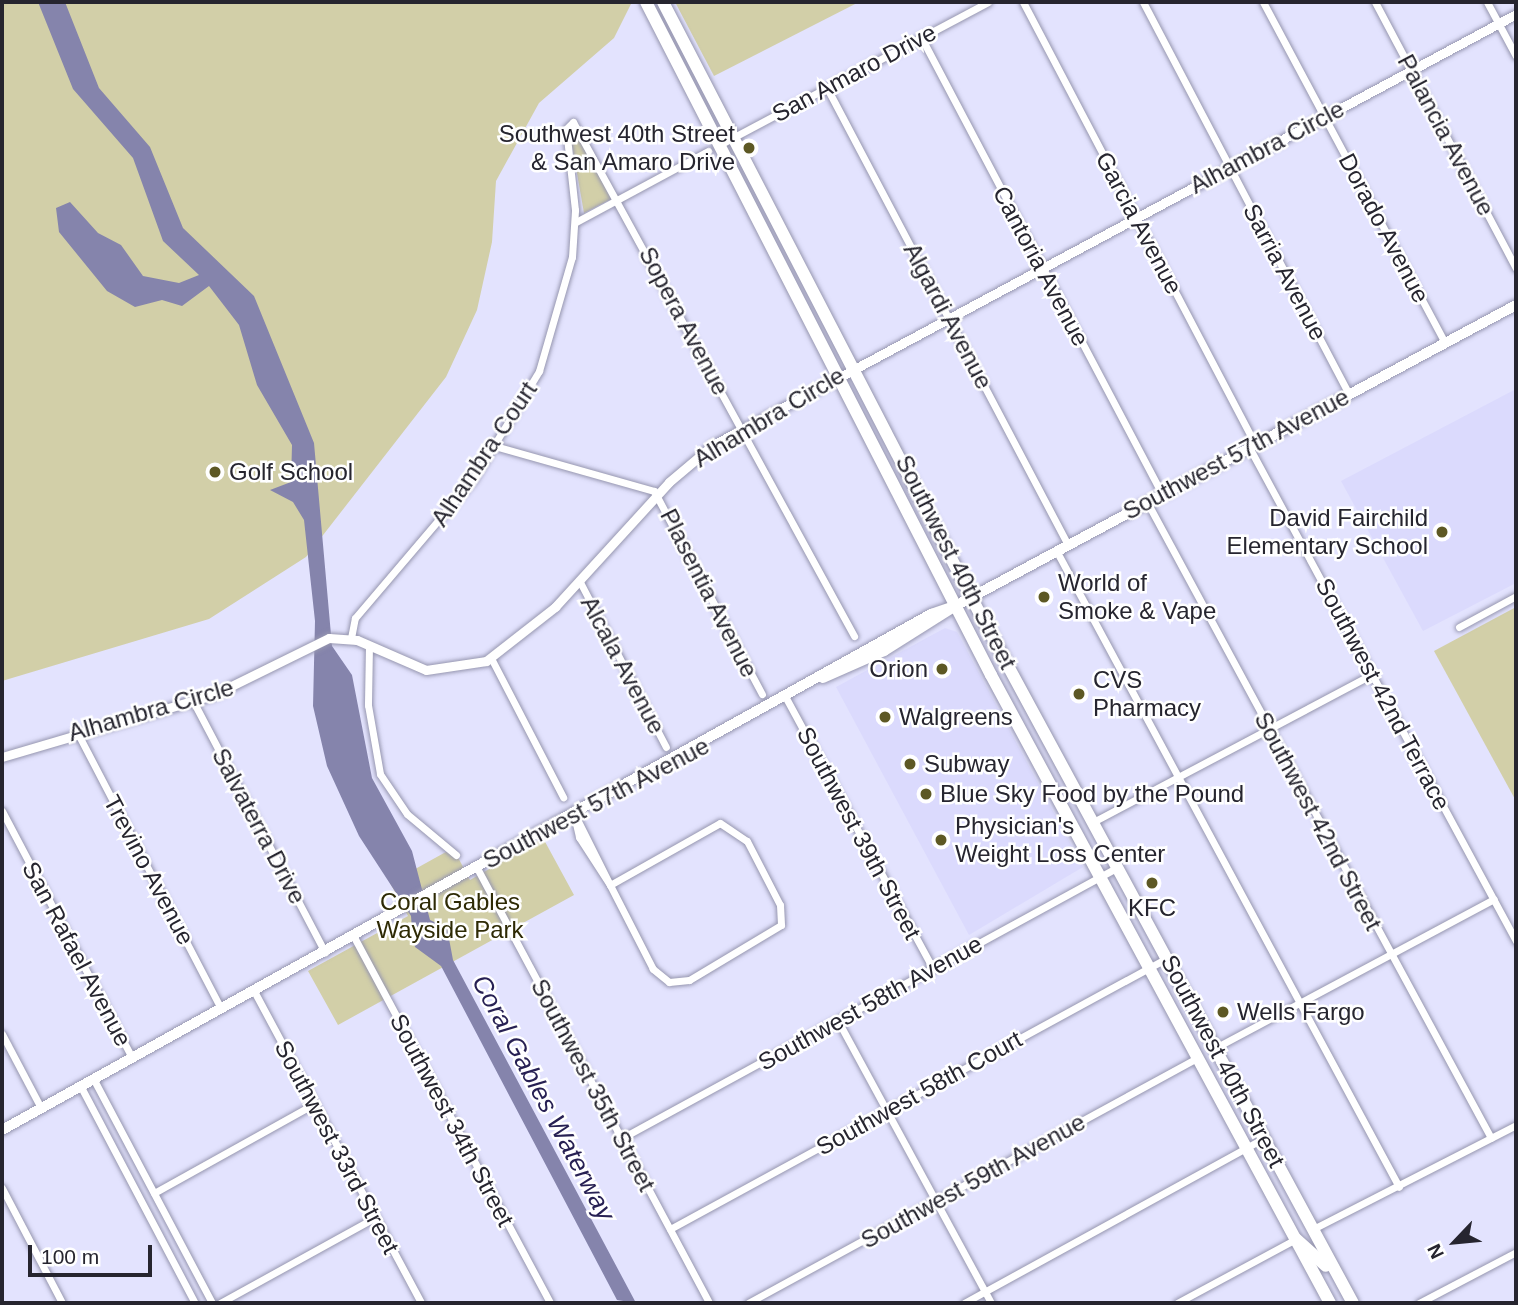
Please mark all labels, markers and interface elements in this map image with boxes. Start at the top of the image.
street label: San Amaro Drive [767,17,941,129]
street label: Palancia Avenue [1391,49,1501,221]
street label: Alhambra Circle [1185,94,1349,200]
place label: Southwest 40th Street & San Amaro Drive [499,120,735,176]
marker: Southwest 40th Street & San Amaro Drive [741,140,757,156]
street label: Garcia Avenue [1089,146,1189,300]
street label: Dorado Avenue [1332,148,1436,308]
street label: Cantoria Avenue [986,181,1096,351]
street label: Sarria Avenue [1237,198,1333,346]
street label: Algardi Avenue [897,238,999,394]
street label: Sopera Avenue [633,241,735,401]
street label: Alhambra Circle [688,361,850,473]
street label: Alhambra Court [425,376,543,532]
street label: Southwest 57th Avenue [1118,382,1354,526]
street label: Southwest 40th Street [890,450,1022,674]
place label: Golf School [229,458,353,486]
marker: Golf School [207,464,223,480]
street label: Plasentia Avenue [654,503,764,683]
place label: David Fairchild Elementary School [1227,504,1428,560]
marker: David Fairchild Elementary School [1434,524,1450,540]
place label: World of Smoke & Vape [1058,569,1216,625]
street label: Southwest 42nd Terrace [1310,573,1456,815]
marker: World of Smoke & Vape [1036,589,1052,605]
street label: Alcala Avenue [574,591,672,739]
place label: Orion [869,655,928,683]
marker: Orion [934,661,950,677]
place label: CVS Pharmacy [1093,666,1201,722]
street label: Alhambra Circle [65,673,237,747]
marker: CVS Pharmacy [1071,686,1087,702]
place label: Walgreens [899,703,1013,731]
street label: Southwest 42nd Street [1248,707,1388,935]
marker: Walgreens [877,709,893,725]
street label: Southwest 39th Street [791,722,927,944]
street label: Southwest 57th Avenue [478,731,714,875]
street label: Salvaterra Drive [206,743,312,909]
place label: Subway [924,750,1009,778]
marker: Subway [902,756,918,772]
place label: Blue Sky Food by the Pound [940,780,1244,808]
marker: Blue Sky Food by the Pound [918,786,934,802]
street label: Trevino Avenue [97,790,201,950]
place label: Physician's Weight Loss Center [955,812,1165,868]
marker: Physician's Weight Loss Center [933,832,949,848]
street label: San Rafael Avenue [16,856,138,1052]
marker: KFC [1144,875,1160,891]
park label: Coral Gables Wayside Park [376,888,524,944]
place label: KFC [1128,894,1176,922]
street label: Southwest 58th Avenue [752,929,988,1077]
street label: Southwest 40th Street [1155,950,1291,1172]
water label: Coral Gables Waterway [465,970,621,1226]
street label: Southwest 35th Street [525,974,661,1196]
place label: Wells Fargo [1237,998,1365,1026]
marker: Wells Fargo [1215,1004,1231,1020]
street label: Southwest 34th Street [384,1009,520,1231]
street label: Southwest 58th Court [811,1024,1027,1162]
street label: Southwest 33rd Street [269,1035,405,1259]
street label: Southwest 59th Avenue [855,1107,1091,1255]
north arrow [1420,1207,1490,1277]
scale bar [32,1232,156,1276]
text: N [1423,1241,1448,1262]
text: 100 m [41,1245,99,1268]

